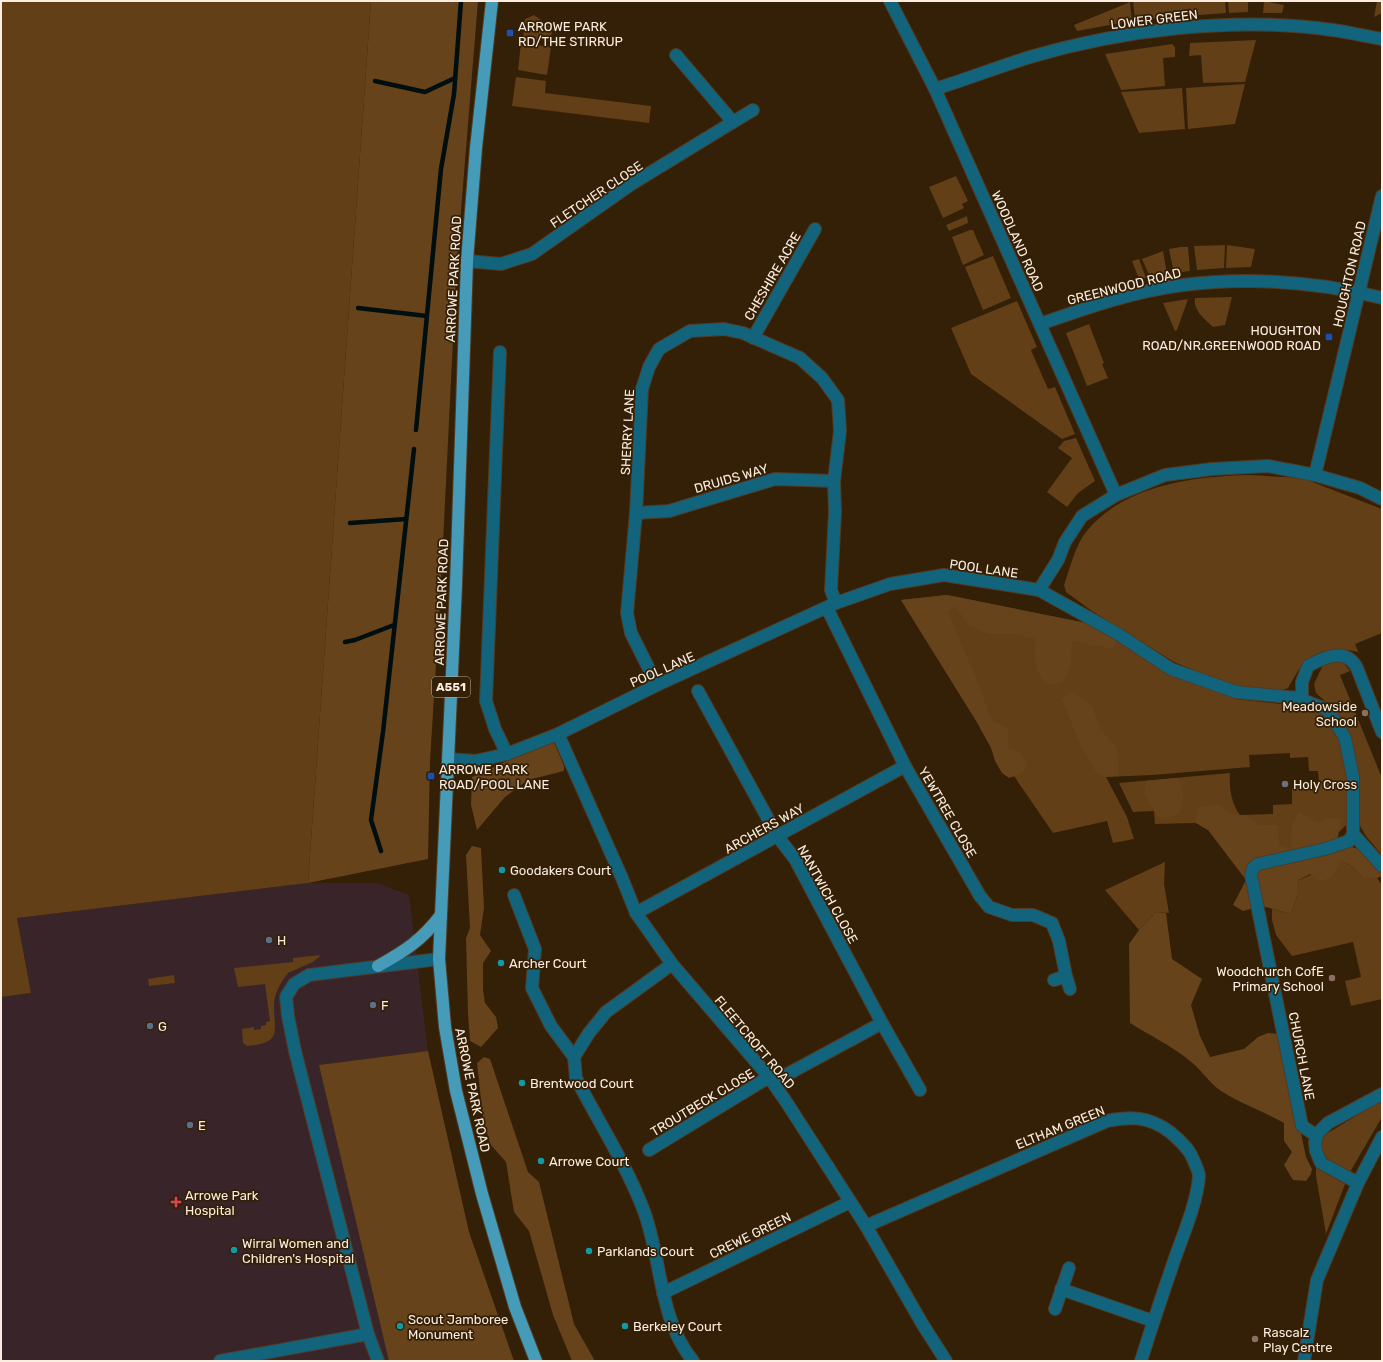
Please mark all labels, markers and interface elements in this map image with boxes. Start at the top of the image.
street label: LOWER GREEN [1109,7,1199,32]
place label: ARROWE PARK RD/THE STIRRUP [518,19,623,49]
marker: ARROWE PARK RD/THE STIRRUP [505,28,515,38]
street label: FLETCHER CLOSE [547,158,645,231]
street label: WOODLAND ROAD [989,188,1047,294]
street label: ARROWE PARK ROAD [443,215,464,343]
street label: HOUGHTON ROAD [1330,220,1369,329]
street label: CHESHIRE ACRE [741,229,804,323]
street label: GREENWOOD ROAD [1066,265,1183,308]
place label: HOUGHTON ROAD/NR.GREENWOOD ROAD [1142,323,1321,353]
marker: HOUGHTON ROAD/NR.GREENWOOD ROAD [1324,332,1334,342]
street label: SHERRY LANE [618,389,637,475]
street label: DRUIDS WAY [692,461,770,496]
street label: ARROWE PARK ROAD [432,538,451,666]
street label: POOL LANE [949,556,1019,581]
street label: POOL LANE [628,649,697,690]
road number: A551 [432,677,470,697]
place label: Meadowside School [1282,699,1357,729]
marker: Meadowside School [1360,708,1370,718]
place label: ARROWE PARK ROAD/POOL LANE [439,762,549,792]
street label: YEWTREE CLOSE [915,764,980,860]
marker: ARROWE PARK ROAD/POOL LANE [426,771,436,781]
place label: Holy Cross [1293,777,1357,792]
marker: Holy Cross [1280,779,1290,789]
street label: ARCHERS WAY [722,800,807,857]
street label: NANTWICH CLOSE [794,842,861,946]
place label: Goodakers Court [510,863,611,878]
marker: Goodakers Court [497,865,507,875]
place label: H [277,933,286,948]
marker: H [264,935,274,945]
place label: Archer Court [509,956,587,971]
marker: Archer Court [496,958,506,968]
place label: Woodchurch CofE Primary School [1216,964,1324,994]
marker: Woodchurch CofE Primary School [1327,973,1337,983]
street label: FLEETCROFT ROAD [711,993,798,1092]
place label: F [381,998,389,1013]
marker: F [368,1000,378,1010]
street label: CHURCH LANE [1286,1011,1317,1102]
place label: G [158,1019,167,1034]
marker: G [145,1021,155,1031]
street label: ARROWE PARK ROAD [452,1027,493,1154]
street label: TROUTBECK CLOSE [648,1066,757,1139]
place label: Brentwood Court [530,1076,634,1091]
marker: Brentwood Court [517,1078,527,1088]
street label: ELTHAM GREEN [1013,1103,1107,1152]
place label: E [198,1118,206,1133]
marker: E [185,1120,195,1130]
place label: Arrowe Court [549,1154,629,1169]
marker: Arrowe Court [536,1156,546,1166]
place label: Arrowe Park Hospital [185,1188,259,1218]
marker: Arrowe Park Hospital [170,1196,182,1208]
street label: CREWE GREEN [707,1209,793,1262]
place label: Wirral Women and Children's Hospital [242,1236,354,1266]
place label: Parklands Court [597,1244,694,1259]
marker: Wirral Women and Children's Hospital [229,1245,239,1255]
marker: Parklands Court [584,1246,594,1256]
place label: Scout Jamboree Monument [408,1312,508,1342]
place label: Berkeley Court [633,1319,722,1334]
marker: Scout Jamboree Monument [395,1321,405,1331]
marker: Berkeley Court [620,1321,630,1331]
place label: Rascalz Play Centre [1263,1325,1332,1355]
marker: Rascalz Play Centre [1250,1334,1260,1344]

